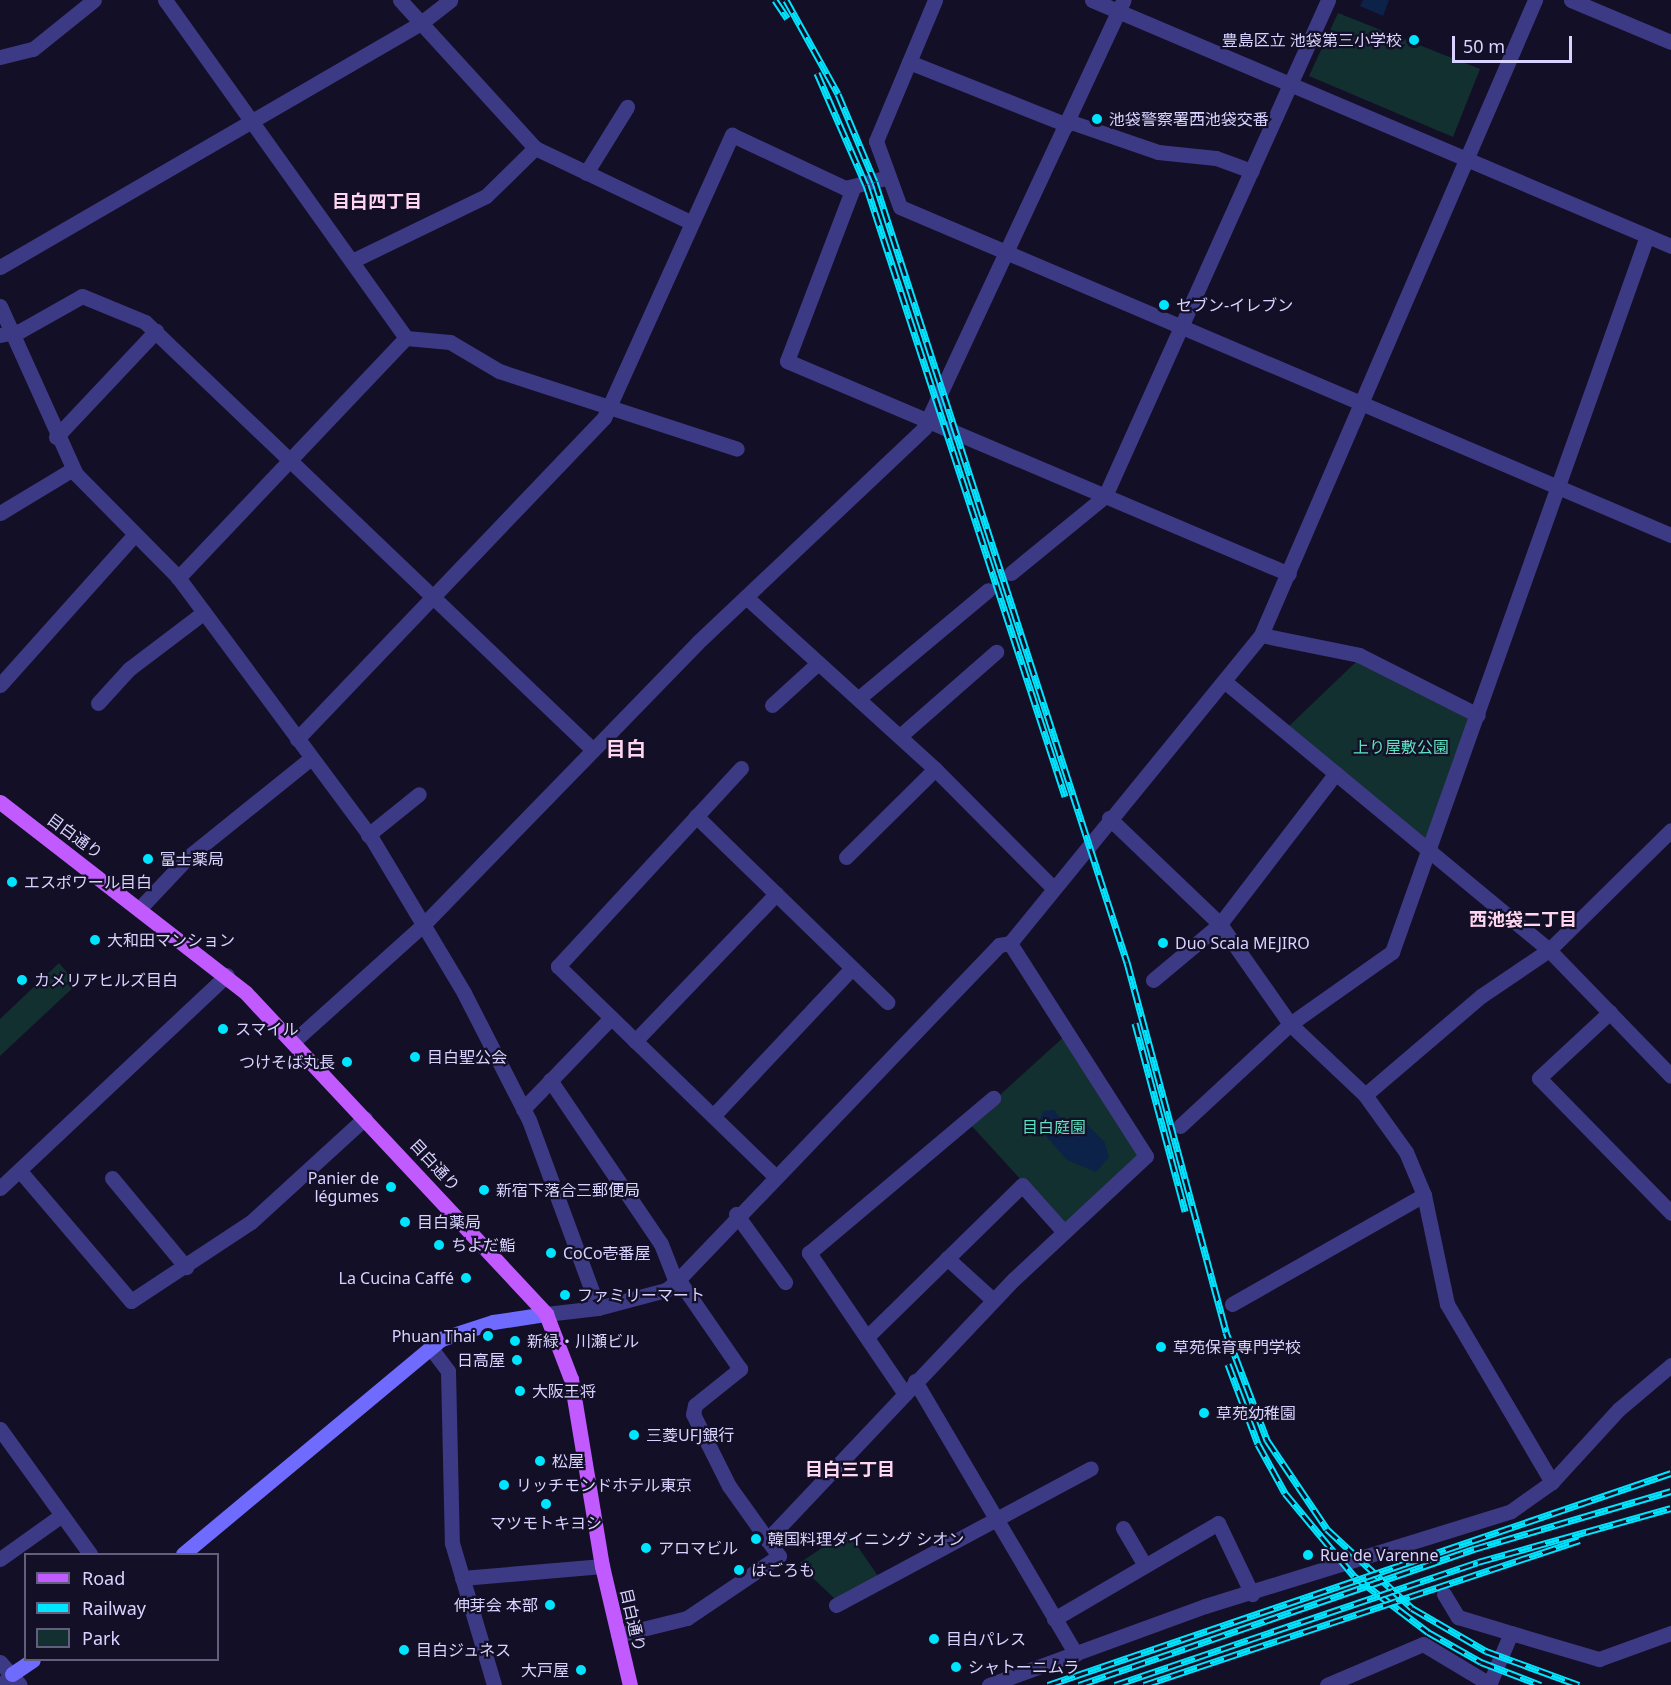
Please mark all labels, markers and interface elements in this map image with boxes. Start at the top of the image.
scale bar [1455,24,1575,62]
place label: 豊島区立 池袋第三小学校 [1222,30,1402,50]
marker: 豊島区立 池袋第三小学校 [1407,33,1421,47]
text: 50 m [1463,34,1505,58]
place label: 池袋警察署西池袋交番 [1109,109,1269,129]
marker: 池袋警察署西池袋交番 [1090,112,1104,126]
district label: 目白四丁目 [332,190,422,212]
place label: セブン-イレブン [1176,295,1293,315]
marker: セブン-イレブン [1157,298,1171,312]
district label: 目白 [606,736,646,760]
park label: 上り屋敷公園 [1353,737,1449,757]
street label: 目白通り [43,809,107,863]
place label: 富士薬局 [160,849,224,869]
marker: 富士薬局 [141,852,155,866]
place label: エスポワール目白 [24,872,152,892]
marker: エスポワール目白 [5,875,19,889]
district label: 西池袋二丁目 [1469,908,1577,930]
place label: 大和田マンション [107,930,235,950]
marker: 大和田マンション [88,933,102,947]
place label: Duo Scala MEJIRO [1175,933,1310,953]
marker: Duo Scala MEJIRO [1156,936,1170,950]
place label: カメリアヒルズ目白 [34,970,178,990]
marker: カメリアヒルズ目白 [15,973,29,987]
place label: スマイル [235,1019,299,1039]
marker: スマイル [216,1022,230,1036]
place label: 目白聖公会 [427,1047,507,1067]
marker: 目白聖公会 [408,1050,422,1064]
place label: つけそば丸長 [239,1052,335,1072]
marker: つけそば丸長 [340,1055,354,1069]
park label: 目白庭園 [1022,1117,1086,1137]
street label: 目白通り [406,1135,464,1195]
place label: Panier de légumes [308,1168,379,1206]
marker: Panier de légumes [384,1180,398,1194]
place label: 新宿下落合三郵便局 [496,1180,640,1200]
marker: 新宿下落合三郵便局 [477,1183,491,1197]
place label: 目白薬局 [417,1212,481,1232]
marker: 目白薬局 [398,1215,412,1229]
place label: ちよだ鮨 [451,1235,515,1255]
marker: ちよだ鮨 [432,1238,446,1252]
place label: CoCo壱番屋 [563,1243,651,1263]
marker: CoCo壱番屋 [544,1246,558,1260]
place label: La Cucina Caffé [339,1268,454,1288]
marker: La Cucina Caffé [459,1271,473,1285]
place label: ファミリーマート [577,1285,705,1305]
marker: ファミリーマート [558,1288,572,1302]
place label: Phuan Thai [392,1326,476,1346]
marker: Phuan Thai [481,1329,495,1343]
place label: 新緑・川瀬ビル [527,1331,639,1351]
marker: 新緑・川瀬ビル [508,1334,522,1348]
place label: 草苑保育専門学校 [1173,1337,1301,1357]
marker: 草苑保育専門学校 [1154,1340,1168,1354]
place label: 日高屋 [457,1350,505,1370]
marker: 日高屋 [510,1353,524,1367]
place label: 大阪王将 [532,1381,596,1401]
marker: 大阪王将 [513,1384,527,1398]
place label: 草苑幼稚園 [1216,1403,1296,1423]
marker: 草苑幼稚園 [1197,1406,1211,1420]
place label: 三菱UFJ銀行 [646,1425,734,1445]
marker: 三菱UFJ銀行 [627,1428,641,1442]
place label: 松屋 [552,1451,584,1471]
marker: 松屋 [533,1454,547,1468]
district label: 目白三丁目 [805,1458,895,1480]
place label: リッチモンドホテル東京 [516,1475,692,1495]
marker: リッチモンドホテル東京 [497,1478,511,1492]
marker: マツモトキヨシ [539,1497,553,1511]
place label: マツモトキヨシ [490,1513,602,1533]
place label: 韓国料理ダイニング シオン [768,1529,964,1549]
marker: 韓国料理ダイニング シオン [749,1532,763,1546]
place label: アロマビル [658,1538,738,1558]
marker: アロマビル [639,1541,653,1555]
place label: Rue de Varenne [1320,1545,1438,1565]
marker: Rue de Varenne [1301,1548,1315,1562]
legend [24,1553,219,1661]
place label: はごろも [751,1560,815,1580]
marker: はごろも [732,1563,746,1577]
text: Road [82,1566,125,1590]
street label: 目白通り [616,1587,650,1653]
place label: 伸芽会 本部 [454,1595,538,1615]
text: Railway [82,1596,146,1620]
marker: 伸芽会 本部 [543,1598,557,1612]
text: Park [82,1626,120,1650]
place label: 目白パレス [946,1629,1026,1649]
marker: 目白パレス [927,1632,941,1646]
place label: 目白ジュネス [416,1640,512,1660]
marker: 目白ジュネス [397,1643,411,1657]
place label: シャトーニムラ [968,1657,1080,1677]
place label: 大戸屋 [521,1660,569,1680]
marker: シャトーニムラ [949,1660,963,1674]
marker: 大戸屋 [574,1663,588,1677]

